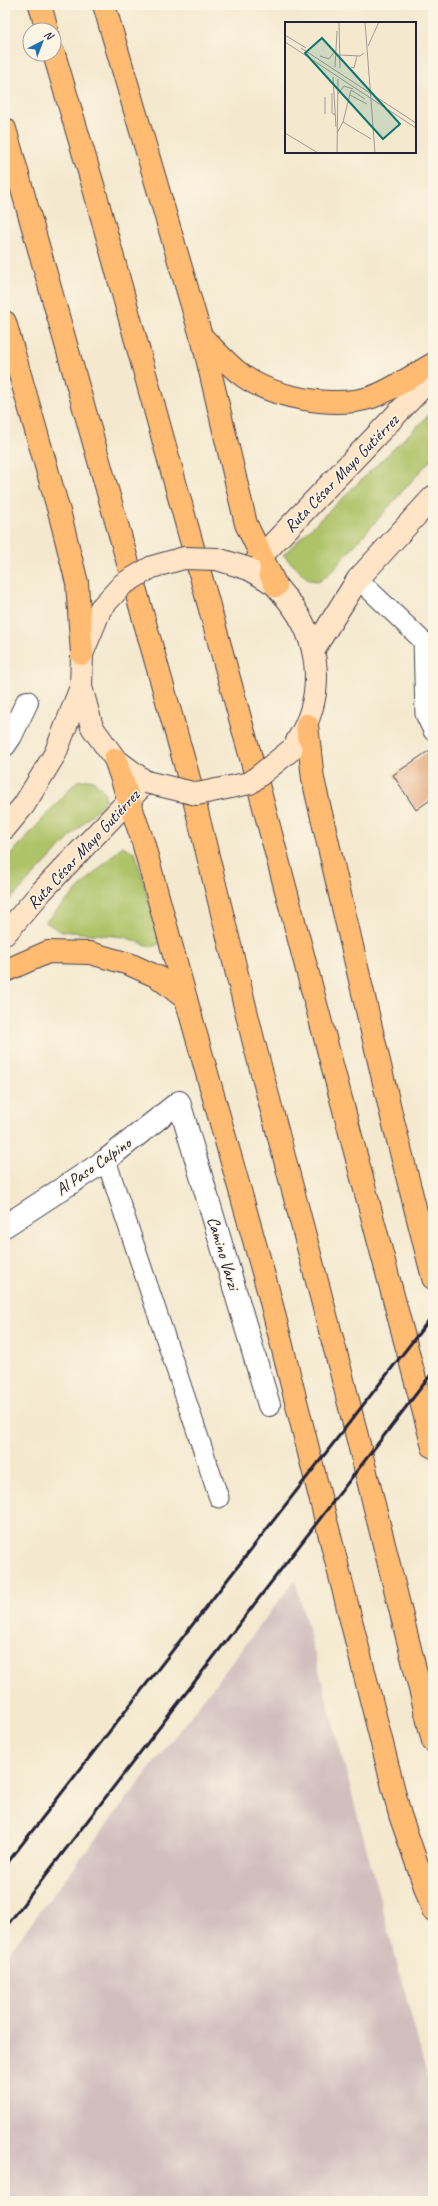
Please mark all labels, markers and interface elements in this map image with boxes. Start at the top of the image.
north arrow [22,22,62,62]
inset map [285,22,416,153]
text: N [41,27,58,44]
street label: Ruta César Mayo Gutiérrez [280,409,404,537]
street label: Ruta César Mayo Gutiérrez [23,784,145,913]
street label: Al Paso Calpino [51,1132,137,1200]
street label: Camino Varzi [202,1214,245,1294]

